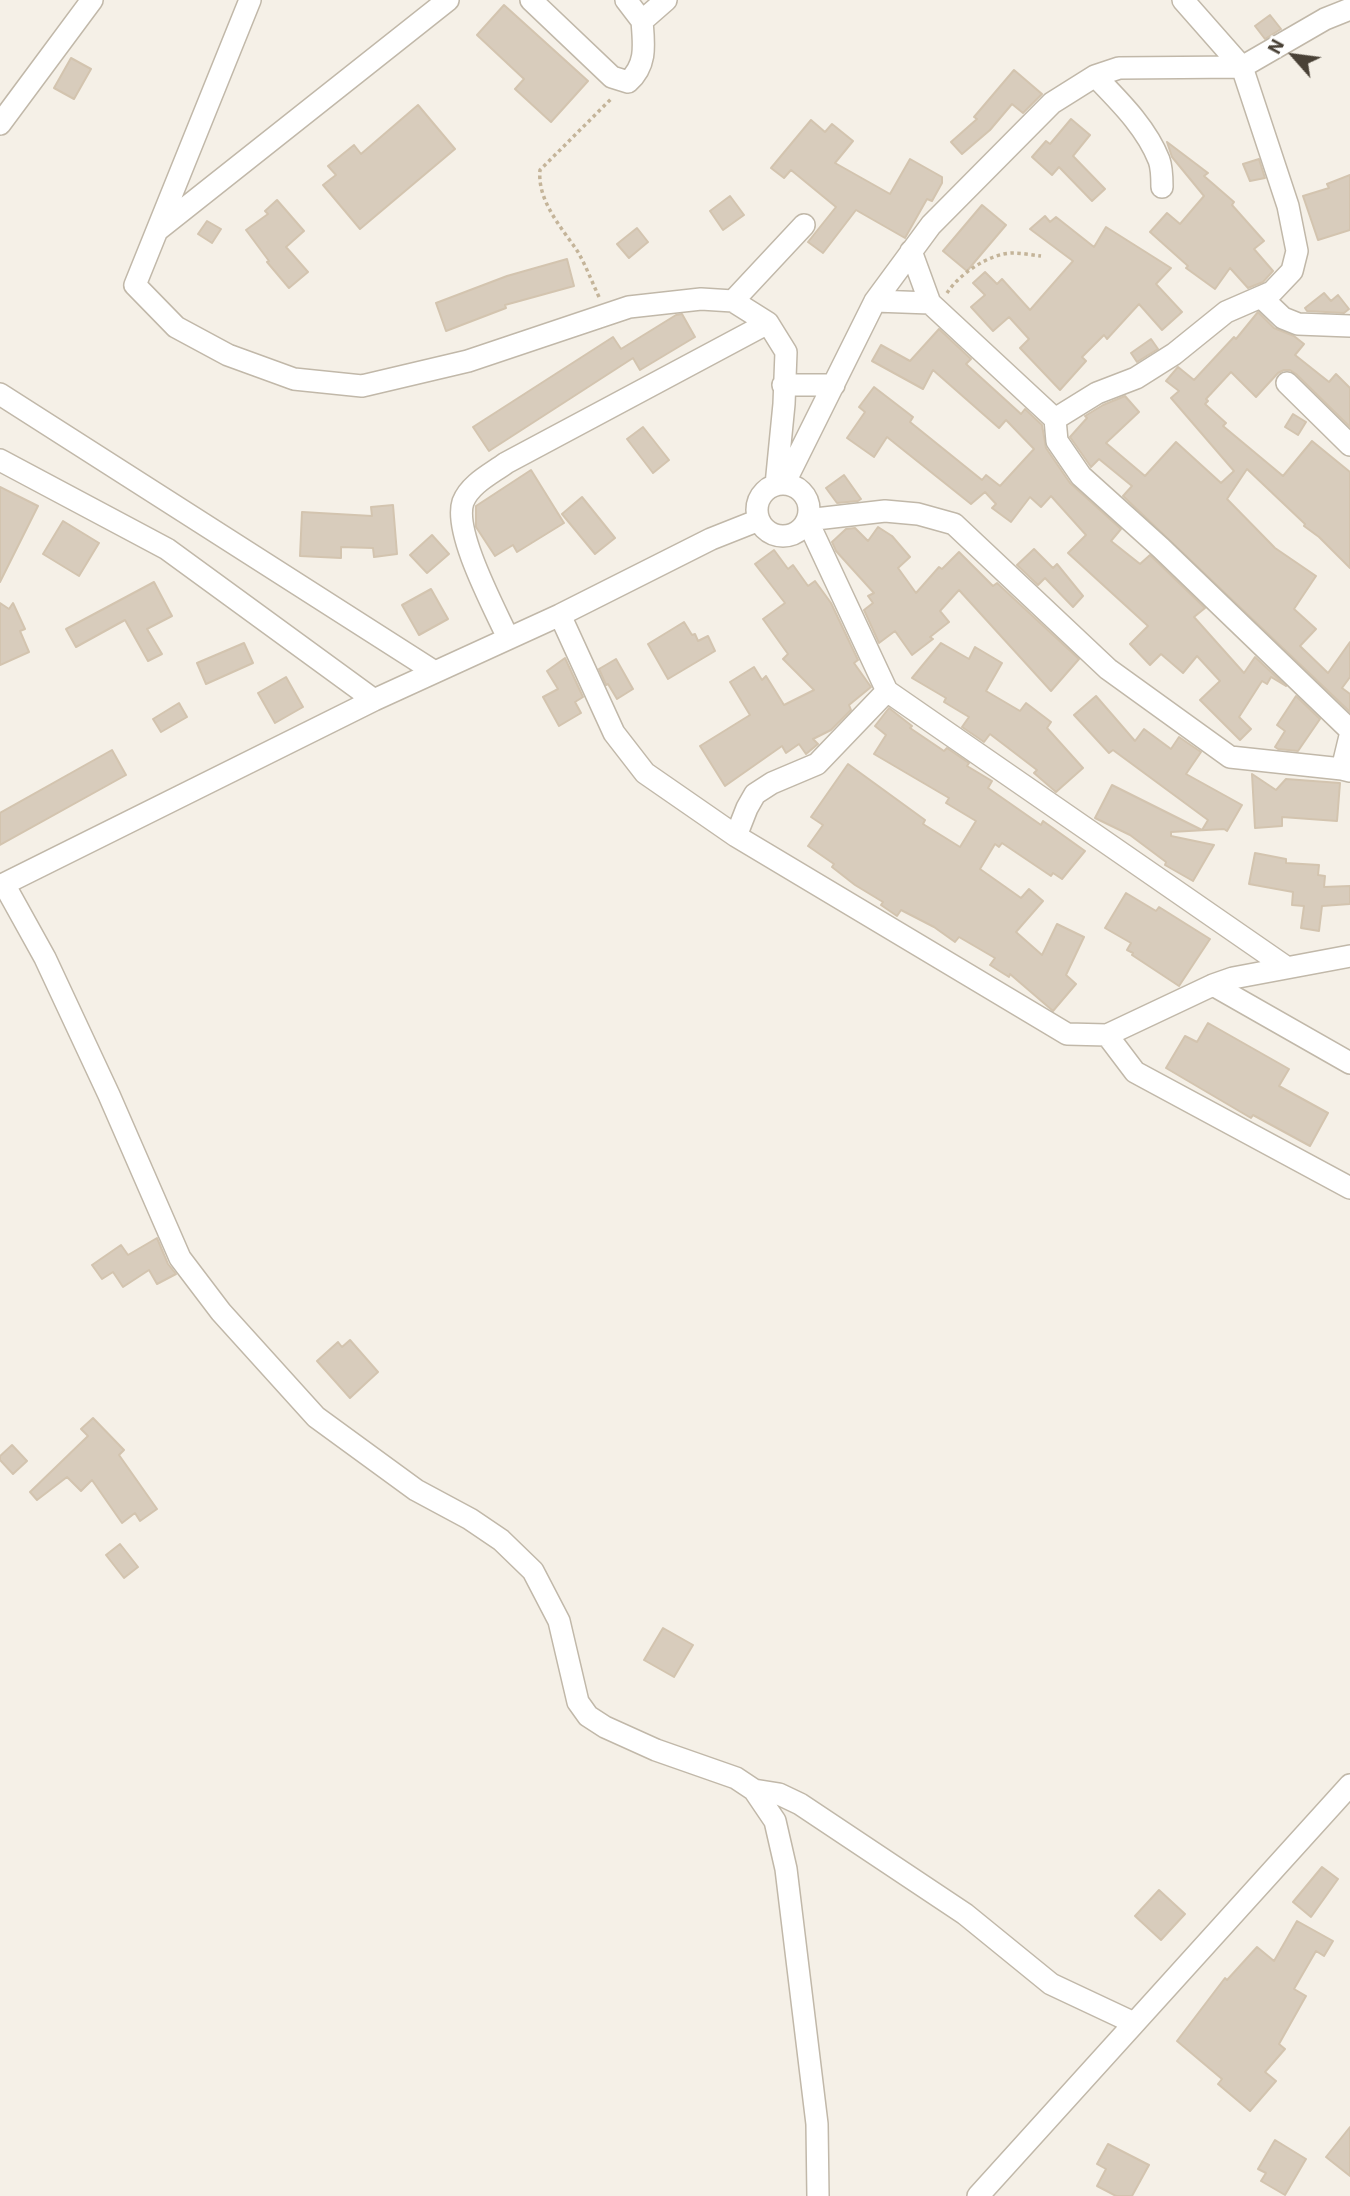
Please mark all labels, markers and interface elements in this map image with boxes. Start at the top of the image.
north arrow [1259,21,1329,91]
text: N [1262,34,1289,58]

